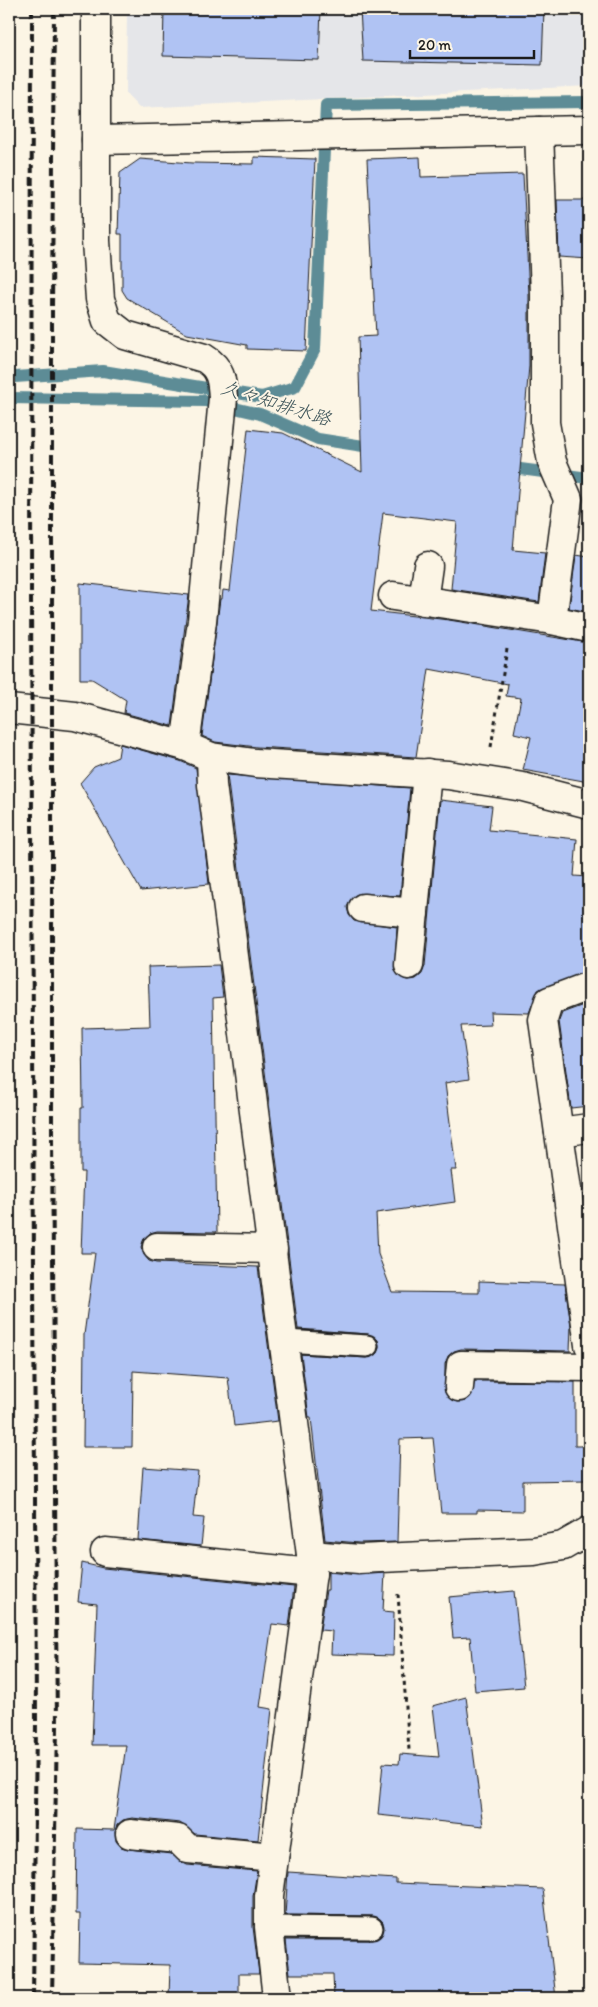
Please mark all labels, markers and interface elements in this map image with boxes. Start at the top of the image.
scale bar [410,28,534,60]
text: 20 m [418,36,452,54]
water label: 久々知排水路 [218,375,335,431]

